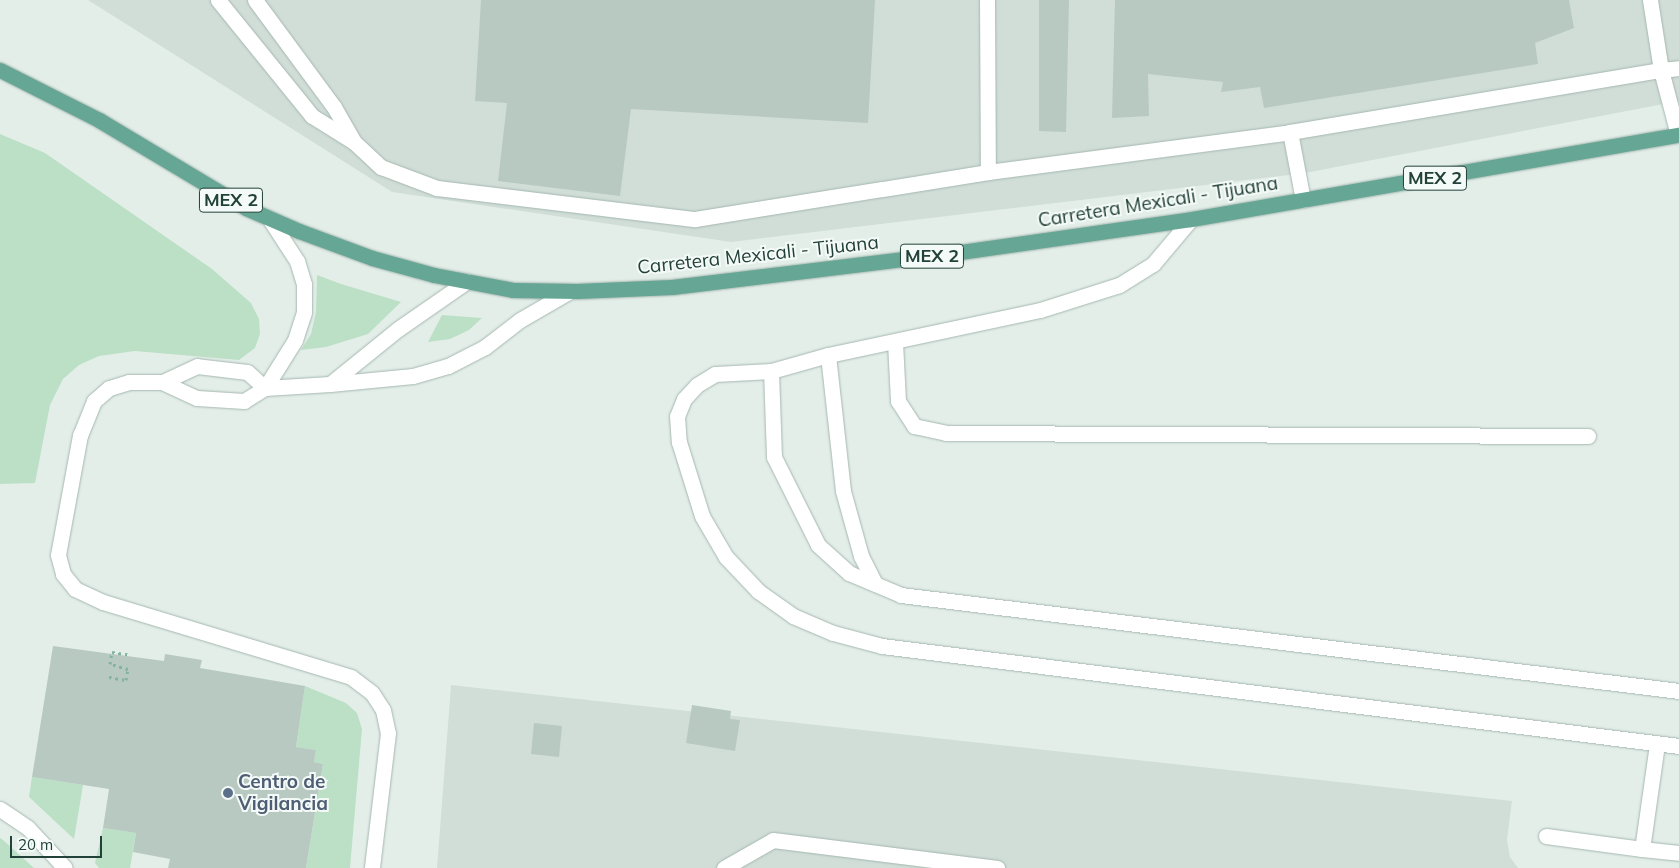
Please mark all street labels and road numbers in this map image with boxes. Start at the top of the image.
road number: MEX 2 [1402,162,1468,194]
street label: Carretera Mexicali - Tijuana [1036,172,1280,232]
road number: MEX 2 [198,184,264,216]
street label: Carretera Mexicali - Tijuana [636,231,880,279]
road number: MEX 2 [900,240,964,272]

